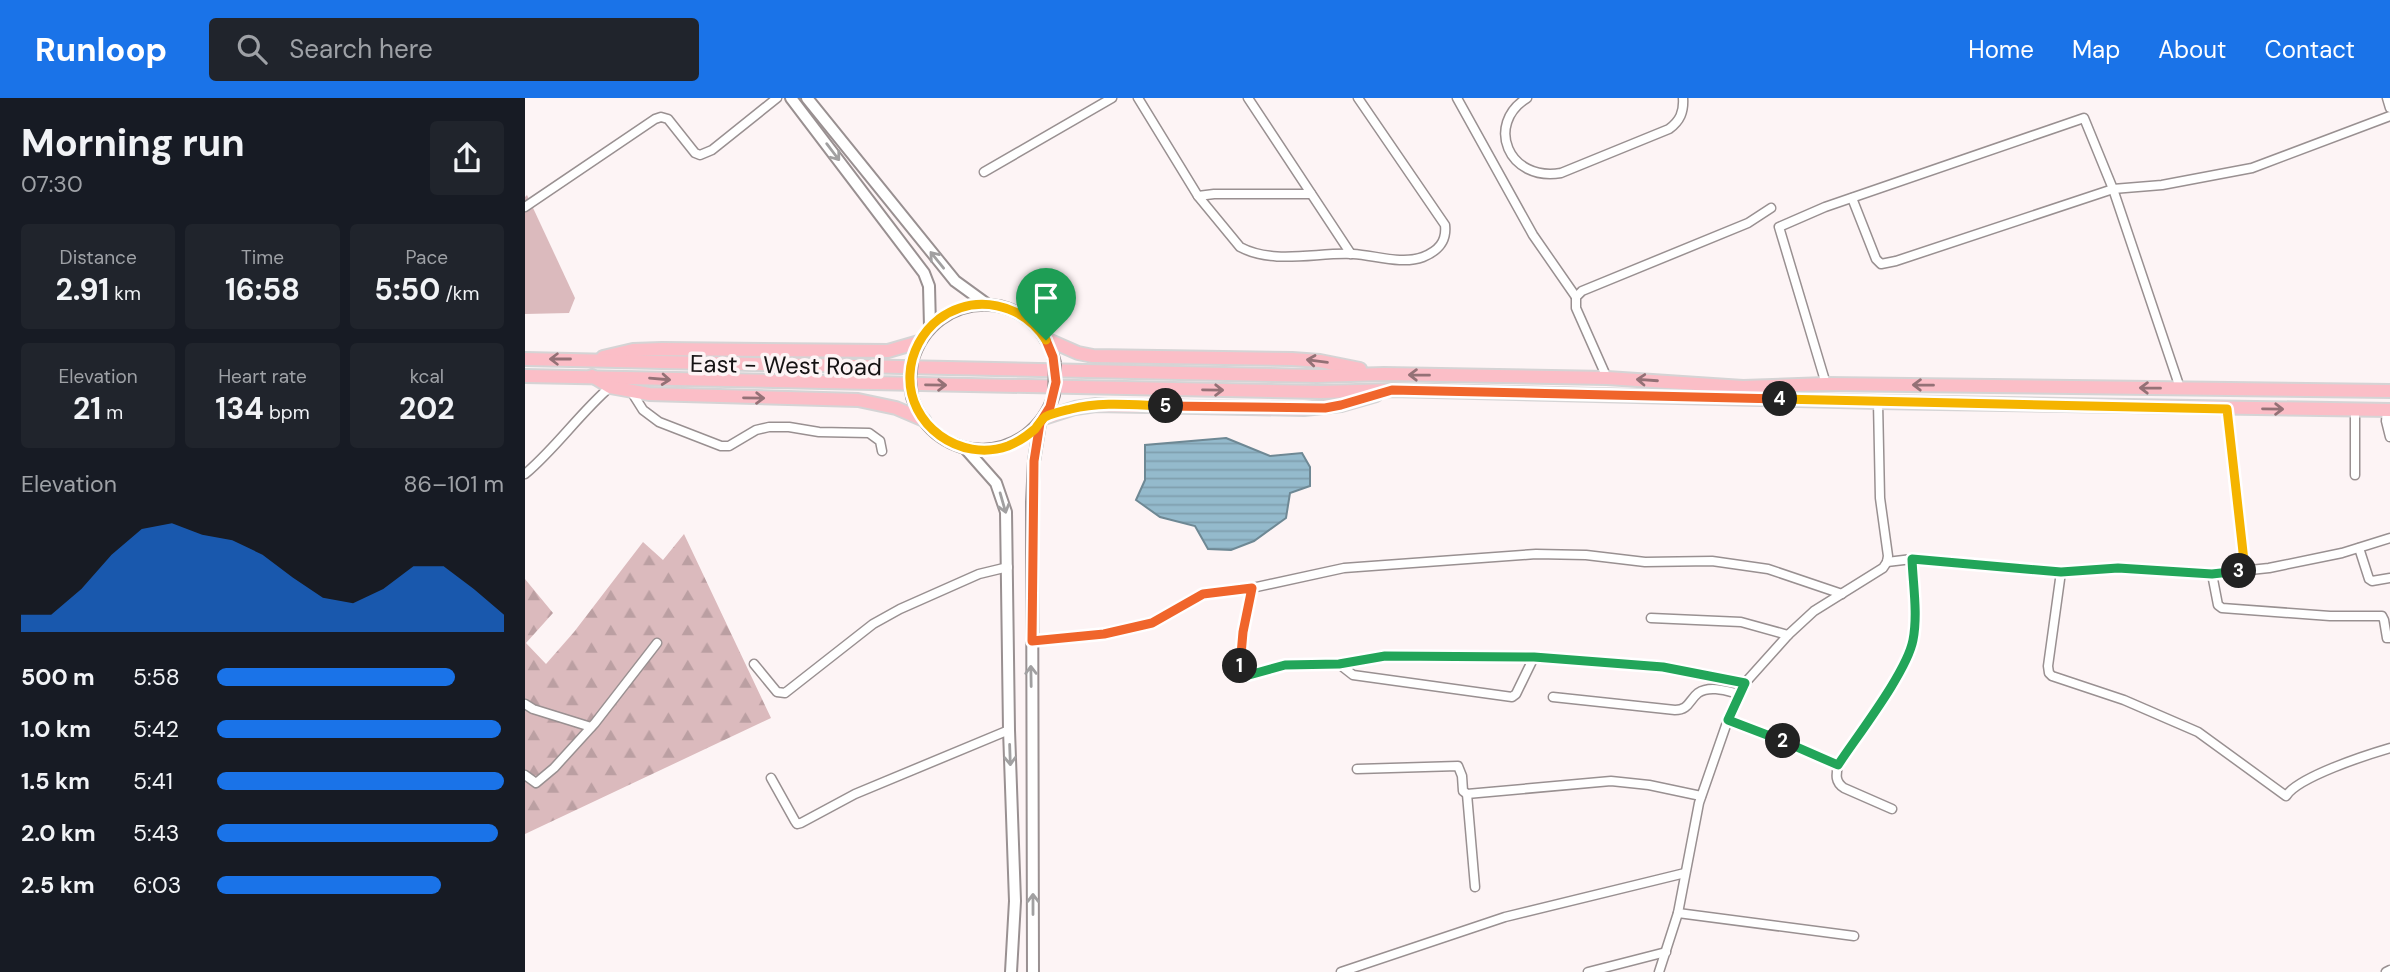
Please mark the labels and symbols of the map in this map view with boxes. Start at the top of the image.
one-way arrow [825,143,840,161]
one-way arrow [930,251,945,269]
pin [1016,268,1076,340]
street label: East - West Road [690,348,882,382]
one-way arrow [548,352,571,366]
one-way arrow [1306,355,1329,368]
one-way arrow [1408,368,1431,382]
one-way arrow [648,373,671,386]
one-way arrow [1636,373,1658,386]
one-way arrow [925,378,948,392]
one-way arrow [1912,378,1935,392]
one-way arrow [2139,381,2162,395]
pin: 4 [1763,382,1797,416]
one-way arrow [1201,383,1224,397]
pin: 5 [1149,388,1183,424]
one-way arrow [742,391,765,404]
one-way arrow [2261,402,2284,416]
one-way arrow [998,492,1011,514]
pin: 3 [2221,554,2257,588]
pin: 1 [1223,648,1257,684]
one-way arrow [1024,665,1038,688]
pin: 2 [1765,724,1801,758]
one-way arrow [1003,743,1016,766]
one-way arrow [1026,893,1040,916]

